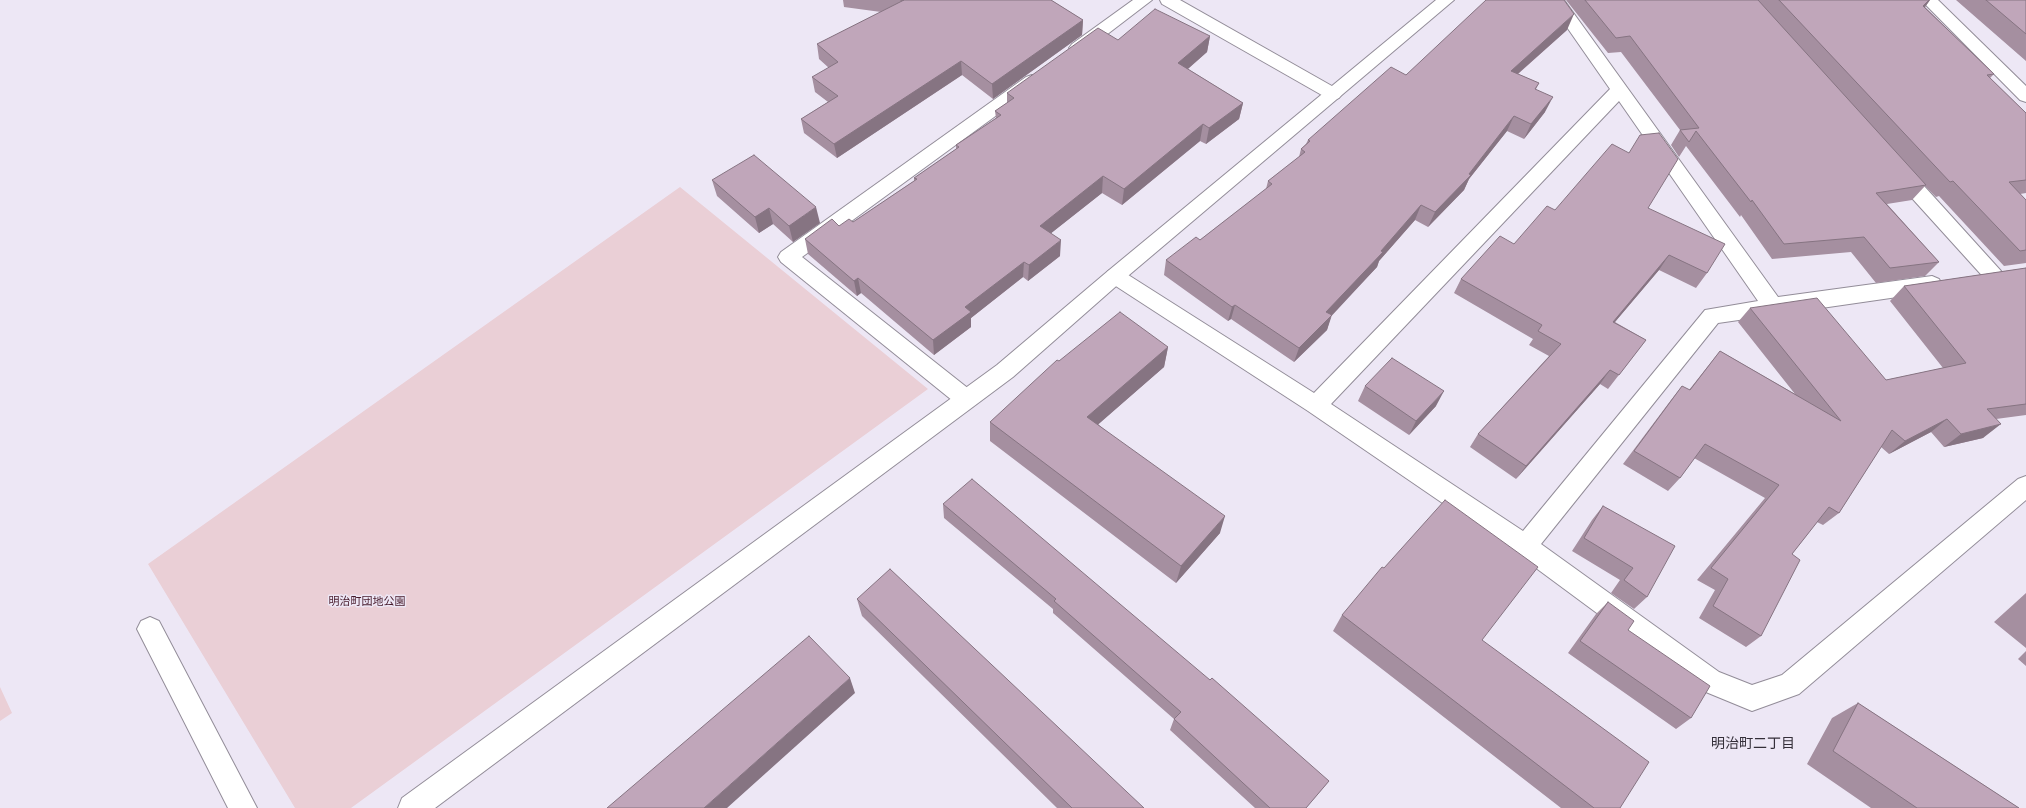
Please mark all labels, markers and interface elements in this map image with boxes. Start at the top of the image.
park label: 明治町団地公園 [329,595,405,609]
district label: 明治町二丁目 [1711,736,1795,752]

